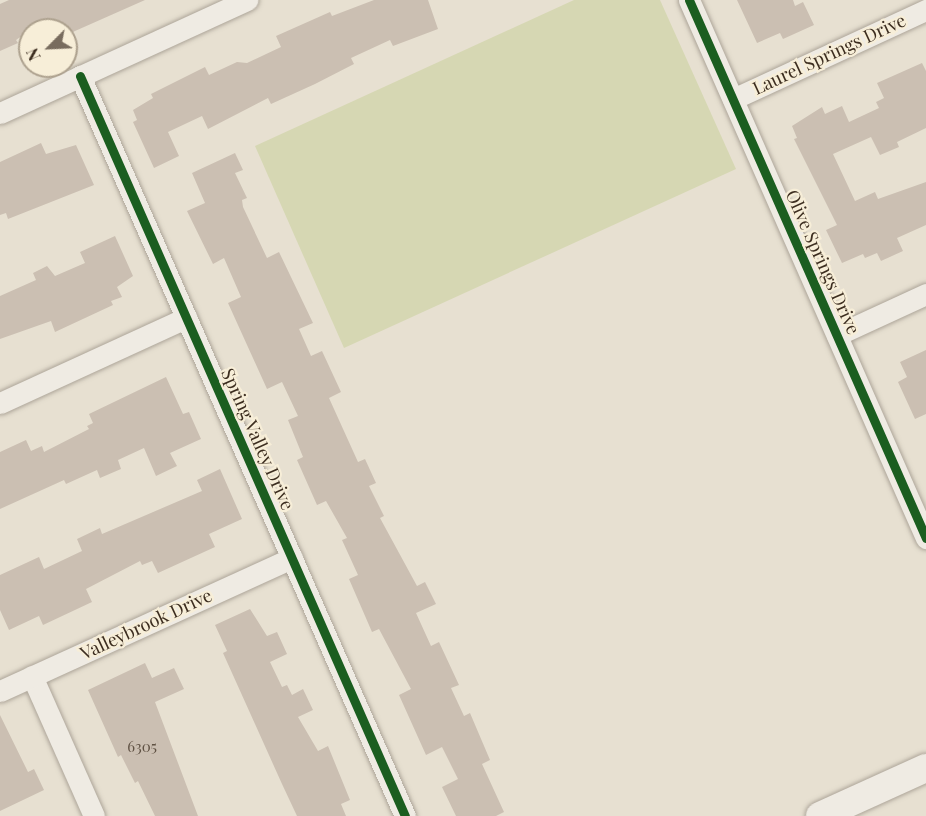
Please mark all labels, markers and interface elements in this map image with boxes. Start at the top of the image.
street label: Laurel Springs Drive [749,9,909,99]
north arrow [18,18,78,78]
text: N [21,45,45,64]
street label: Olive Springs Drive [781,186,865,338]
street label: Spring Valley Drive [217,364,299,514]
street label: Valleybrook Drive [77,584,215,664]
house number: 6305 [127,738,157,756]

